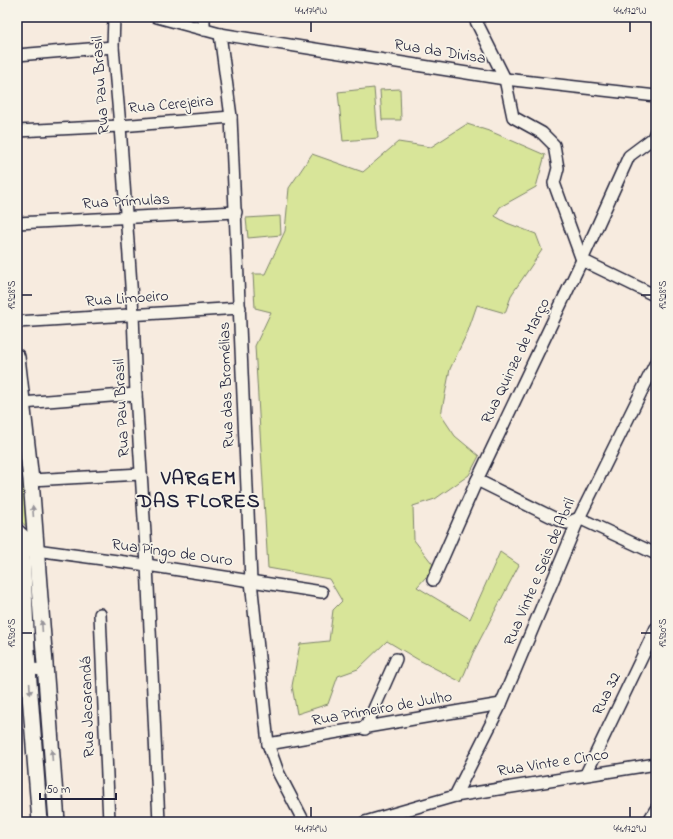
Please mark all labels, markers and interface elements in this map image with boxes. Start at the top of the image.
text: 44.174°W [295,4,327,19]
text: 44.172°W [614,4,647,19]
street label: Rua da Divisa [392,33,488,71]
street label: Rua Pau Brasil [86,35,116,135]
street label: Rua Cerejeira [127,89,215,121]
street label: Rua Prímulas [82,188,170,216]
text: 19.928°S [5,280,20,310]
text: 19.928°S [656,280,671,310]
street label: Rua Limoeiro [85,284,169,314]
street label: Rua Quinze de Março [475,294,557,428]
street label: Rua das Bromélias [213,321,241,449]
street label: Rua Pau Brasil [107,358,137,458]
district label: VARGEM DAS FLORES [136,465,261,517]
street label: Rua Vinte e Seis de Abril [498,494,582,650]
one-way arrow [30,505,37,517]
street label: Rua Pingo de Ouro [110,533,234,573]
text: 19.930°S [5,618,20,647]
text: 19.930°S [656,618,671,647]
one-way arrow [38,620,45,632]
street label: Rua Jacarandá [74,656,102,758]
street label: Rua 32 [586,668,628,720]
one-way arrow [26,683,33,695]
street label: Rua Primeiro de Julho [310,685,454,733]
street label: Rua Vinte e Cinco [496,742,610,784]
one-way arrow [48,749,55,761]
scale bar [40,775,116,801]
text: 50 m [46,781,70,799]
text: 44.174°W [295,822,327,837]
text: 44.172°W [614,822,647,837]

